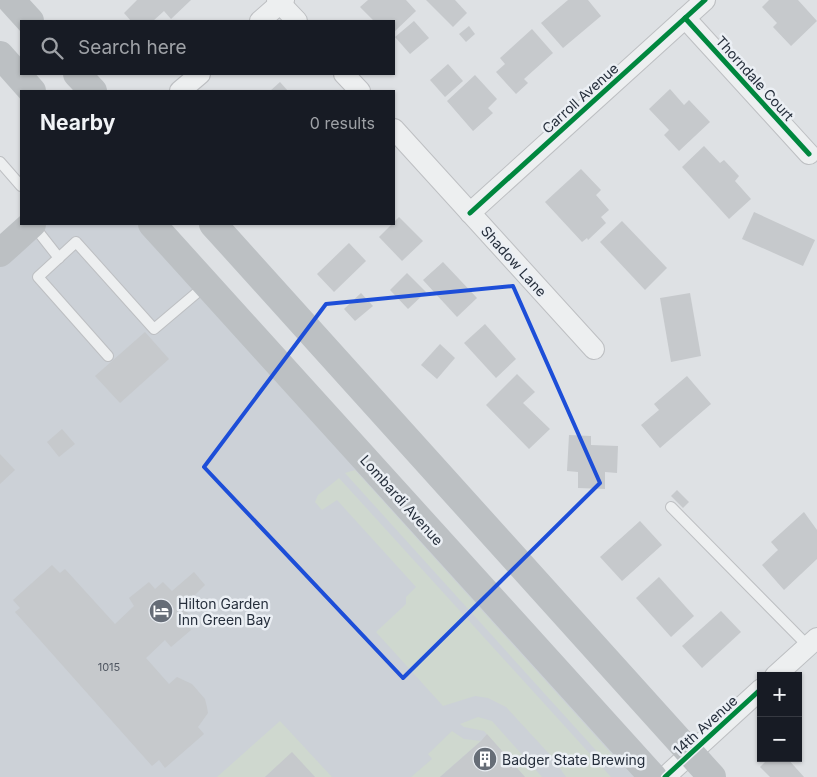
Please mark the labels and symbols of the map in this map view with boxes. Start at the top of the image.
street label: Thorndale Court [712,32,798,124]
street label: Carroll Avenue [538,59,622,137]
street label: Shadow Lane [478,222,550,300]
street label: Lombardi Avenue [357,451,447,549]
place label: Hilton Garden Inn Green Bay [178,595,271,628]
hotel icon: Hilton Garden Inn Green Bay [148,598,174,624]
house number: 1015 [98,660,121,674]
street label: 14th Avenue [669,692,741,758]
building icon: Badger State Brewing [472,746,498,772]
place label: Badger State Brewing [502,751,645,768]

